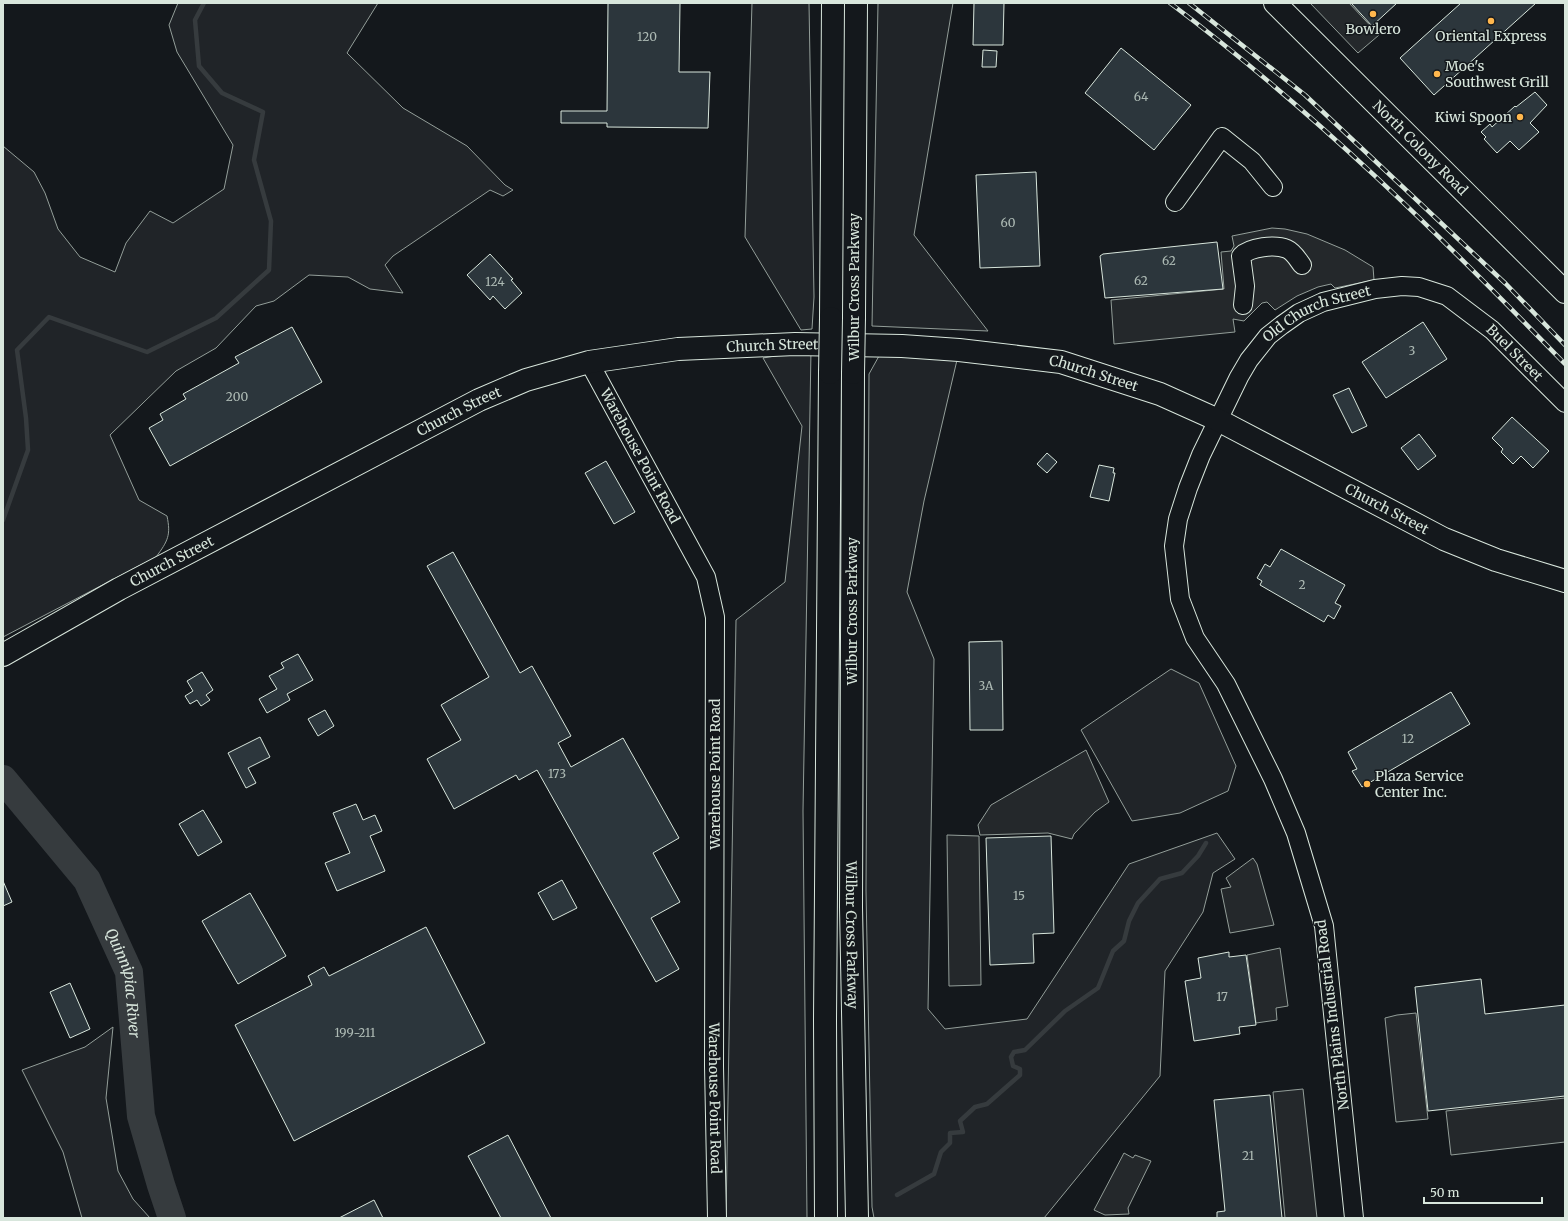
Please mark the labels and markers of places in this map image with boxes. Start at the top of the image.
marker: Bowlero [1368,9,1378,19]
marker: Oriental Express [1486,16,1496,26]
place label: Bowlero [1345,20,1401,38]
place label: Oriental Express [1435,27,1547,45]
place label: Moe's Southwest Grill [1445,57,1550,91]
marker: Moe's Southwest Grill [1432,69,1442,79]
place label: Kiwi Spoon [1435,108,1512,126]
marker: Kiwi Spoon [1515,112,1525,122]
place label: Plaza Service Center Inc. [1375,767,1464,801]
marker: Plaza Service Center Inc. [1362,779,1372,789]

